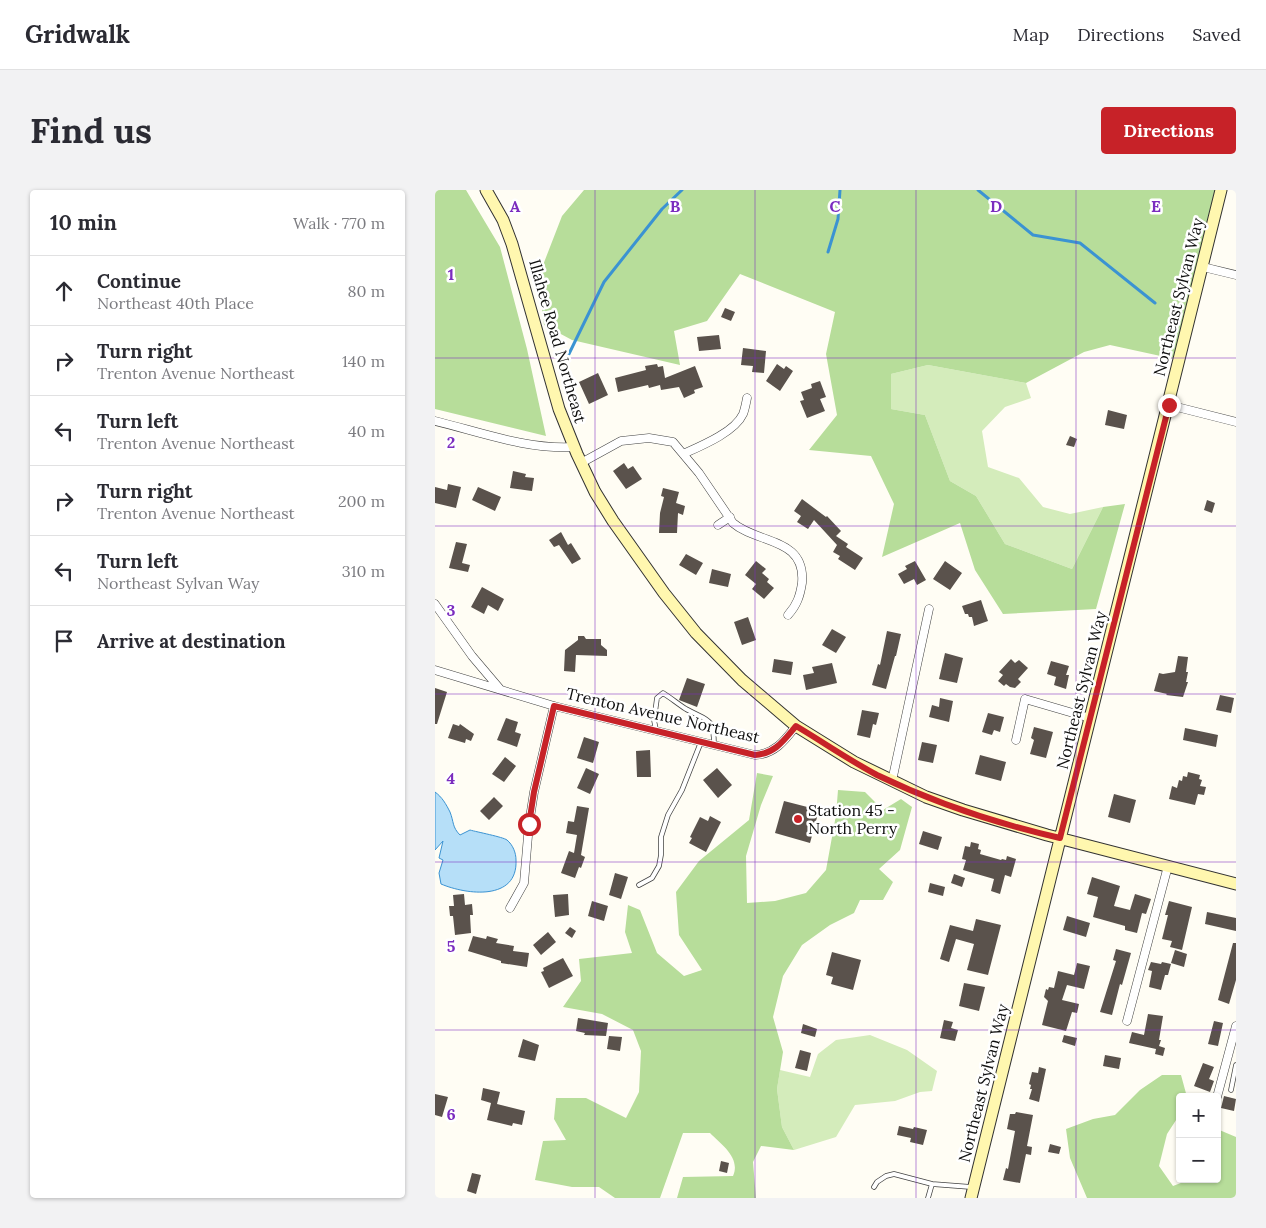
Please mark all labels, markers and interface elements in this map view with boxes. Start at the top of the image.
text: Gridwalk [25,19,130,50]
text: Map [1013,23,1049,46]
text: Directions [1077,23,1164,46]
text: Saved [1192,23,1241,46]
button: Directions [1101,107,1236,154]
text: Find us [30,108,152,153]
text: A [510,196,521,216]
text: B [670,196,681,216]
text: C [829,196,841,216]
text: D [990,196,1002,216]
text: E [1151,196,1161,216]
text: 10 min [50,209,117,236]
text: Walk · 770 m [293,213,385,233]
street label: Northeast Sylvan Way [1149,215,1207,378]
street label: Illahee Road Northeast [525,257,591,426]
text: 1 [448,264,454,284]
text: Continue [97,269,181,293]
icon: ahead [50,277,78,305]
text: 80 m [348,281,385,301]
text: Northeast 40th Place [97,293,254,313]
text: Turn right [97,339,193,363]
icon: right [50,347,78,375]
text: 140 m [342,351,385,371]
text: Trenton Avenue Northeast [97,363,295,383]
route end [1158,394,1181,417]
text: Turn left [97,409,178,433]
icon: left [50,417,78,445]
text: 40 m [348,421,385,441]
text: 2 [447,432,455,452]
text: Trenton Avenue Northeast [97,433,295,453]
text: Turn right [97,479,193,503]
icon: right [50,487,78,515]
text: 200 m [338,491,385,511]
text: Trenton Avenue Northeast [97,503,295,523]
text: Turn left [97,549,178,573]
icon: left [50,557,78,585]
text: 310 m [342,561,385,581]
text: Northeast Sylvan Way [97,573,260,593]
text: 3 [447,600,456,620]
street label: Northeast Sylvan Way [1052,608,1110,771]
icon: arrive [50,627,78,655]
text: Arrive at destination [97,629,286,653]
street label: Trenton Avenue Northeast [564,683,762,747]
text: 4 [447,768,456,788]
place label: Station 45 - North Perry [808,800,898,838]
route start [518,813,541,836]
marker: Station 45 - North Perry [792,813,804,825]
text: 5 [447,936,456,956]
street label: Northeast Sylvan Way [954,1001,1012,1164]
map controls [1176,1093,1221,1183]
button: + [1176,1093,1221,1138]
text: 6 [446,1104,456,1124]
button: − [1176,1138,1221,1183]

